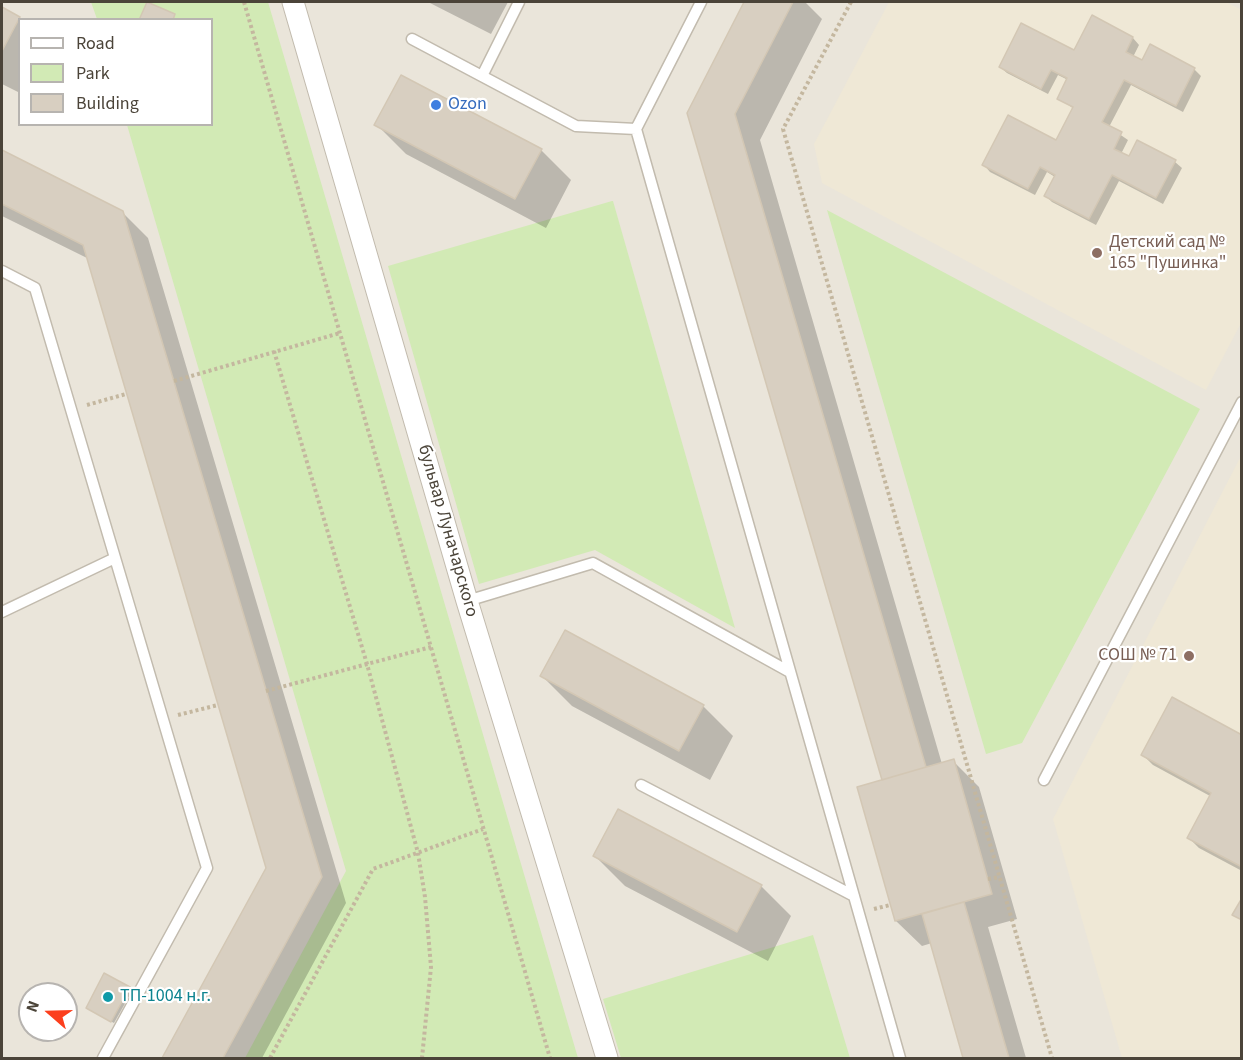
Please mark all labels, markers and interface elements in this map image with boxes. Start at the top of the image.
legend [18,18,213,126]
text: Road [76,31,115,56]
text: Park [76,61,110,86]
text: Building [76,91,139,116]
place label: Ozon [448,94,487,116]
marker: Ozon [429,98,443,112]
place label: Детский сад № 165 "Пушинка" [1109,232,1226,274]
marker: Детский сад № 165 "Пушинка" [1090,246,1104,260]
street label: бульвар Луначарского [412,442,482,620]
place label: СОШ № 71 [1098,645,1177,667]
marker: СОШ № 71 [1182,649,1196,663]
north arrow [18,982,78,1042]
place label: ТП-1004 н.г. [120,986,211,1008]
marker: ТП-1004 н.г. [101,990,115,1004]
text: N [21,998,45,1015]

